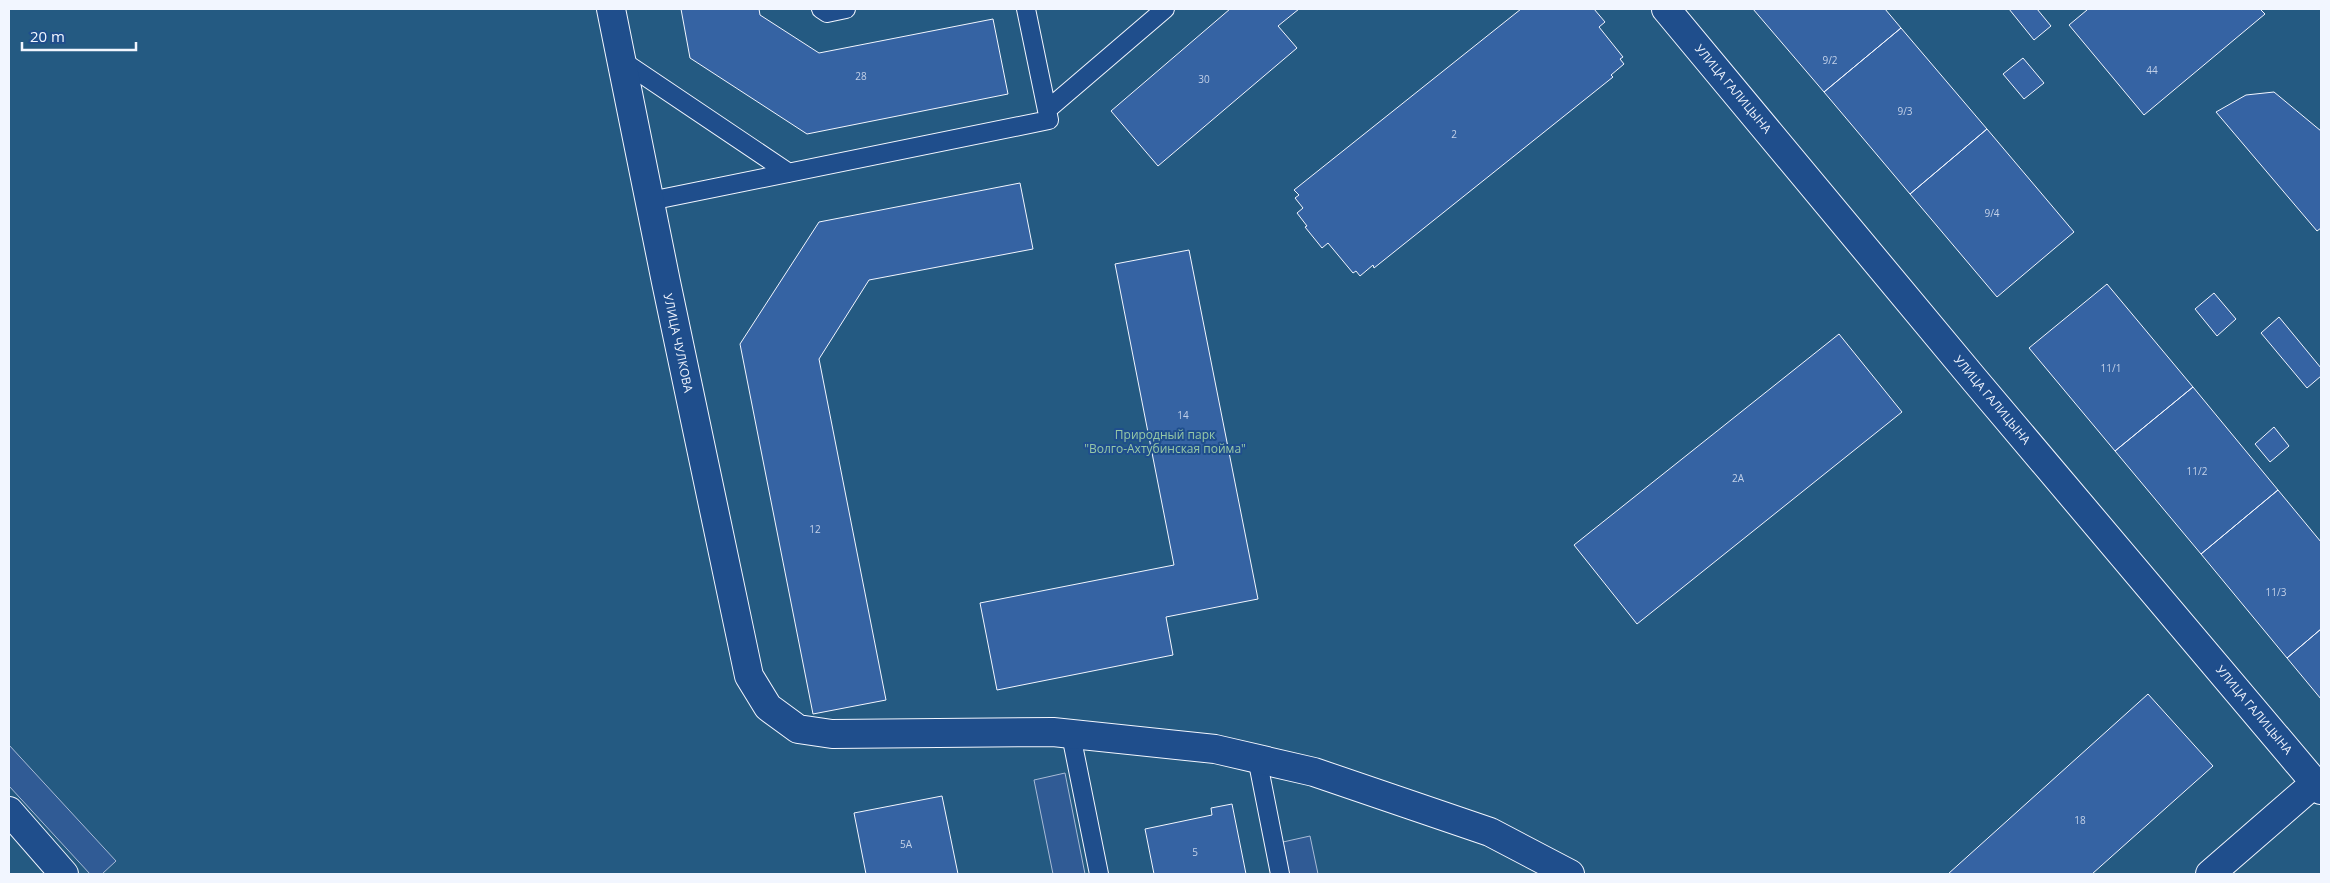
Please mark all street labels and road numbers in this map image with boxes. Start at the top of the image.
street label: УЛИЦА ГАЛИЦЫНА [1691,41,1776,137]
street label: УЛИЦА ЧУЛКОВА [660,292,697,394]
street label: УЛИЦА ГАЛИЦЫНА [1950,352,2035,448]
street label: УЛИЦА ГАЛИЦЫНА [2212,662,2297,758]

